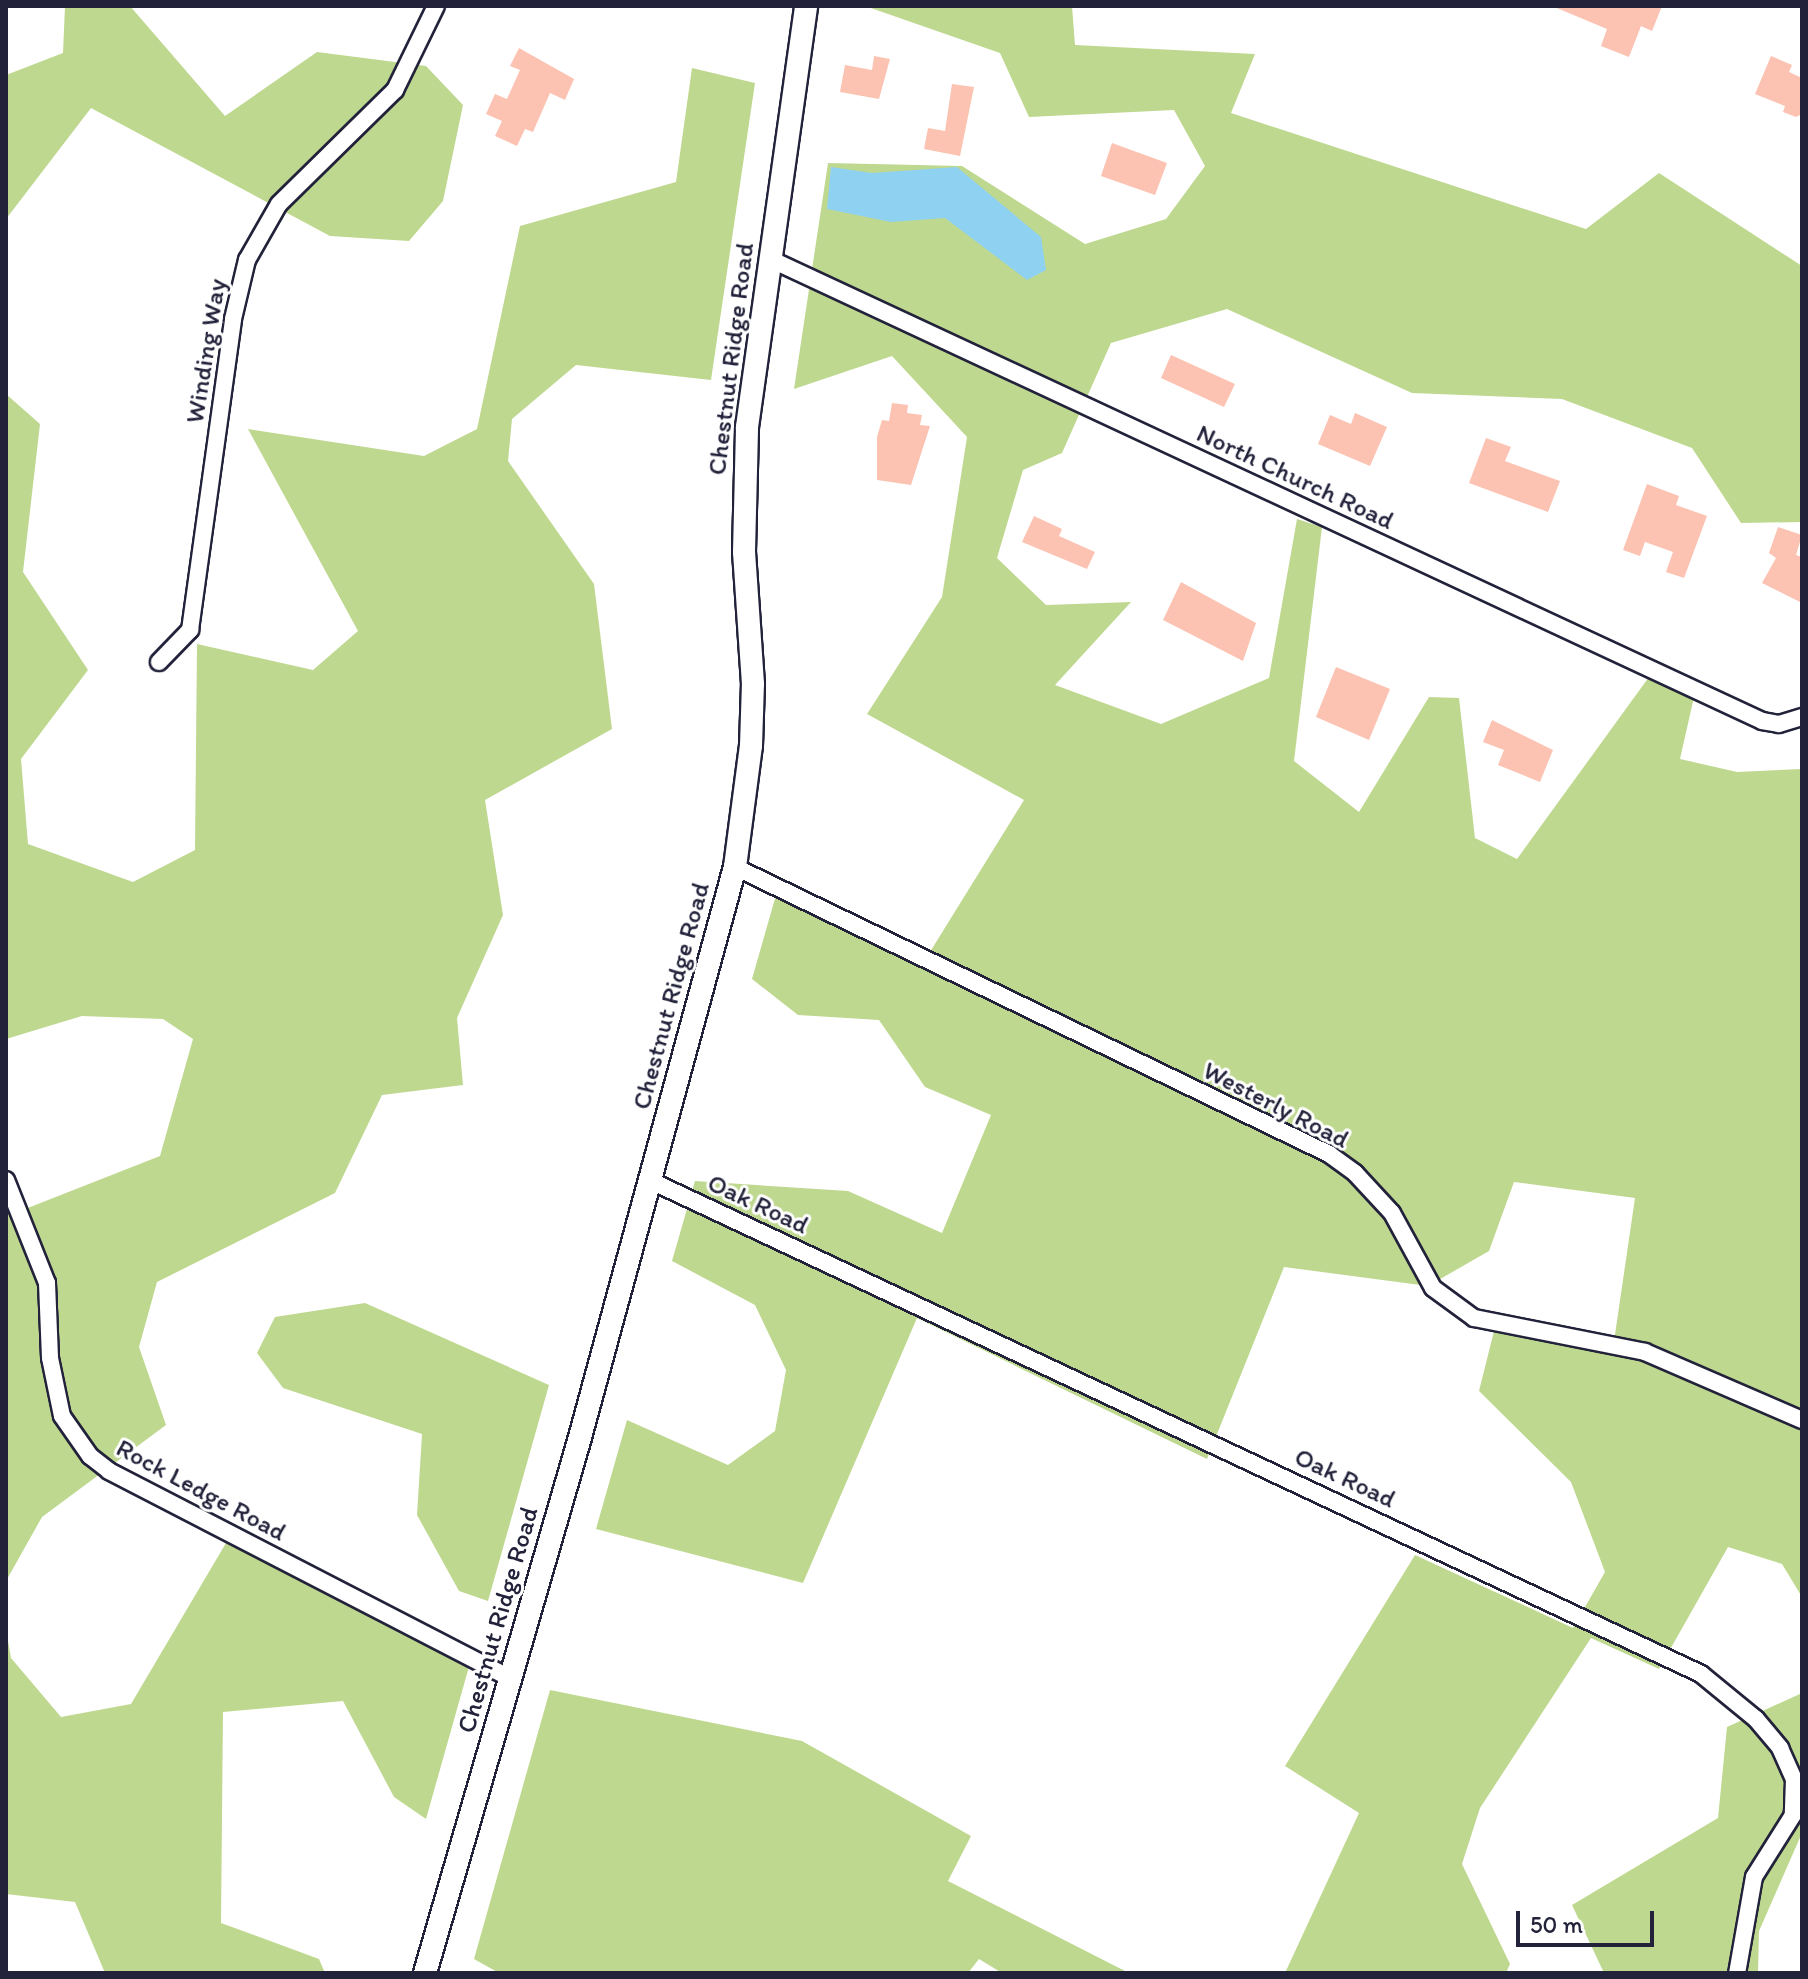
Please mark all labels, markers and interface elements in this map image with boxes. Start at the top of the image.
street label: Chestnut Ridge Road [701,241,761,477]
street label: Winding Way [179,277,233,425]
street label: North Church Road [1192,418,1398,536]
street label: Chestnut Ridge Road [626,879,716,1113]
street label: Westerly Road [1198,1055,1354,1155]
street label: Oak Road [703,1167,813,1241]
street label: Rock Ledge Road [111,1432,291,1548]
street label: Oak Road [1290,1441,1400,1515]
street label: Chestnut Ridge Road [451,1504,545,1736]
scale bar [1520,1895,1658,1945]
text: 50 m [1530,1910,1583,1939]

